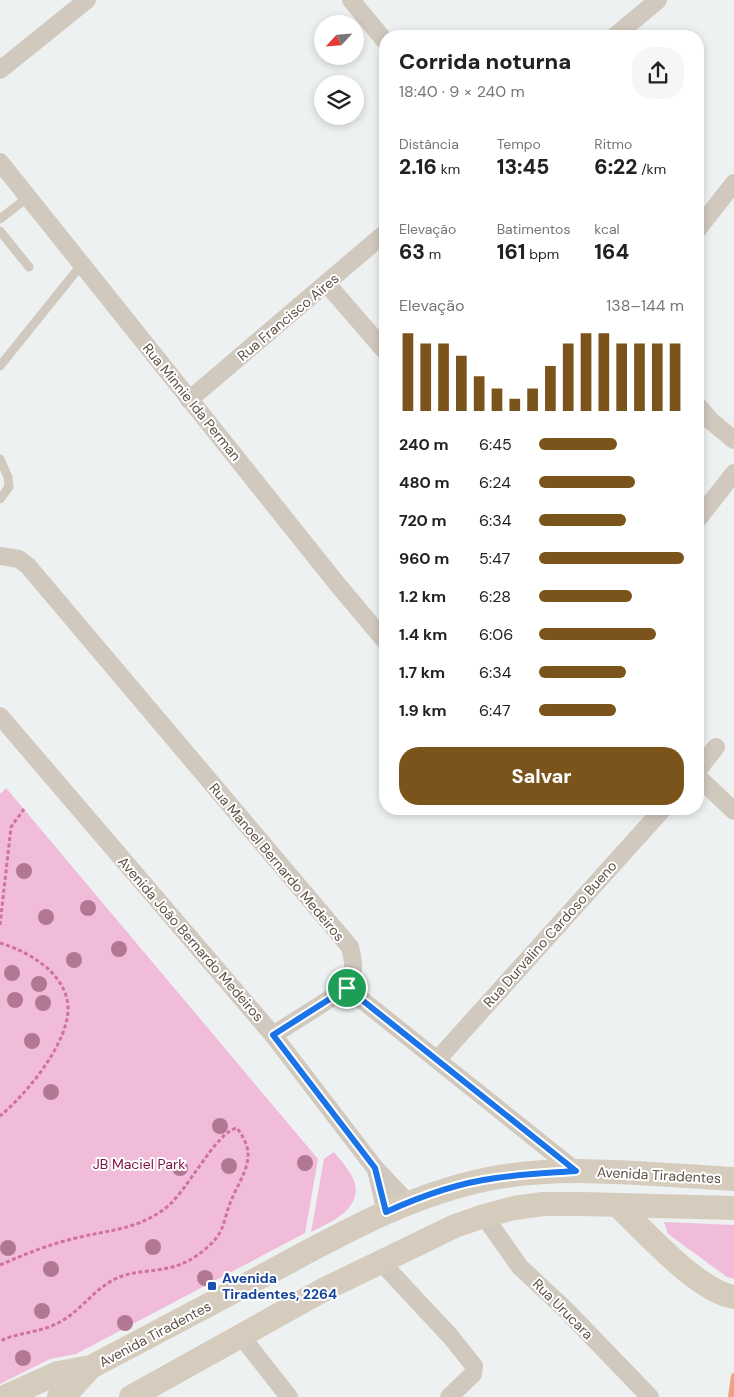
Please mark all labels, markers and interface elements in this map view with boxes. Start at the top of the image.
north arrow [314,15,364,65]
map controls [314,15,364,125]
text: Corrida noturna [399,47,571,76]
button: share [632,47,684,99]
button: layers [314,75,364,125]
text: 18:40 · 9 × 240 m [399,81,525,102]
text: Distância [399,135,459,153]
text: Tempo [497,135,541,153]
text: Ritmo [594,135,632,153]
text: 2.16 [399,153,437,181]
text: 13:45 [497,153,549,181]
text: 6:22 [594,153,637,181]
text: km [437,160,460,178]
text: /km [637,160,666,178]
text: Elevação [399,220,456,238]
text: Batimentos [497,220,570,238]
text: kcal [594,220,620,238]
text: 63 [399,238,425,266]
text: 161 [497,238,526,266]
text: 164 [594,238,629,266]
text: m [425,245,441,263]
text: bpm [526,245,559,263]
street label: Rua Francisco Aires [234,269,342,365]
text: Elevação [399,295,464,316]
text: 138–144 m [606,295,684,316]
street label: Rua Minnie Ida Perman [139,339,245,465]
text: 240 m [399,434,449,455]
text: 6:45 [479,434,512,455]
text: 480 m [399,472,450,493]
text: 6:24 [479,472,511,493]
text: 720 m [399,510,447,531]
text: 6:34 [479,510,511,531]
text: 960 m [399,548,449,569]
text: 5:47 [479,548,510,569]
text: 1.2 km [399,586,446,607]
text: 6:28 [479,586,511,607]
text: 1.4 km [399,624,447,645]
text: 6:06 [479,624,513,645]
text: 1.7 km [399,662,445,683]
text: 6:34 [479,662,511,683]
text: 1.9 km [399,700,447,721]
text: 6:47 [479,700,511,721]
button: Salvar [399,747,684,805]
street label: Rua Manoel Bernardo Medeiros [205,779,349,945]
street label: Avenida João Bernardo Medeiros [114,853,268,1025]
street label: Rua Durvalino Cardoso Bueno [479,857,621,1011]
pin [326,967,368,1009]
icon: arrive [333,974,361,1002]
park label: JB Maciel Park [93,1155,185,1173]
street label: Avenida Tiradentes [597,1163,721,1187]
place label: Avenida Tiradentes, 2264 [222,1269,337,1303]
street label: Rua Urucara [529,1275,597,1343]
marker: Avenida Tiradentes, 2264 [206,1280,218,1292]
street label: Avenida Tiradentes [96,1297,214,1371]

